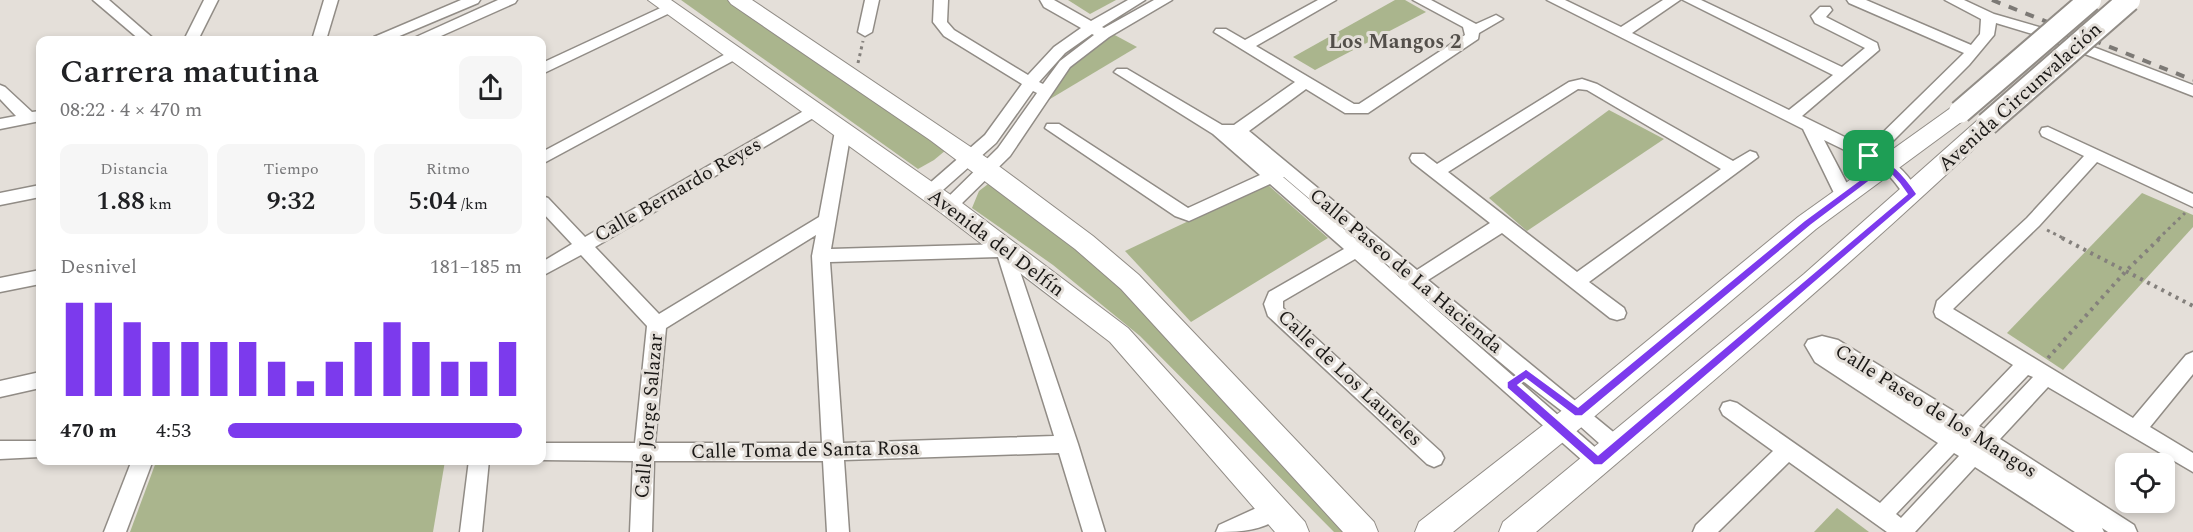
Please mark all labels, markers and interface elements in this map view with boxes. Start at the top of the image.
street label: Avenida Circunvalación [1931,15,2109,179]
district label: Los Mangos 2 [1328,26,1462,58]
text: Carrera matutina [60,47,319,97]
button: share [459,56,522,119]
text: 08:22 · 4 × 470 m [60,95,202,125]
street label: Calle Bernardo Reyes [589,130,767,250]
pin [1843,130,1894,181]
icon: arrive [1852,139,1885,172]
text: Distancia [100,157,168,181]
text: Tiempo [263,157,319,181]
text: Ritmo [426,157,470,181]
text: 1.88 [96,181,145,221]
text: 9:32 [267,181,315,221]
text: 5:04 [408,181,457,221]
street label: Avenida del Delfín [921,181,1071,305]
street label: Calle Paseo de La Hacienda [1303,181,1509,361]
text: km [145,192,172,216]
text: /km [457,192,488,216]
text: Desnivel [60,252,137,282]
text: 181–185 m [430,252,522,282]
street label: Calle de Los Laureles [1271,303,1429,453]
street label: Calle Jorge Salazar [627,332,671,500]
street label: Calle Paseo de los Mangos [1829,336,2043,486]
text: 470 m [60,416,117,446]
text: 4:53 [156,416,191,446]
street label: Calle Toma de Santa Rosa [691,433,920,467]
map controls [2115,453,2175,513]
button: locate [2115,453,2175,513]

